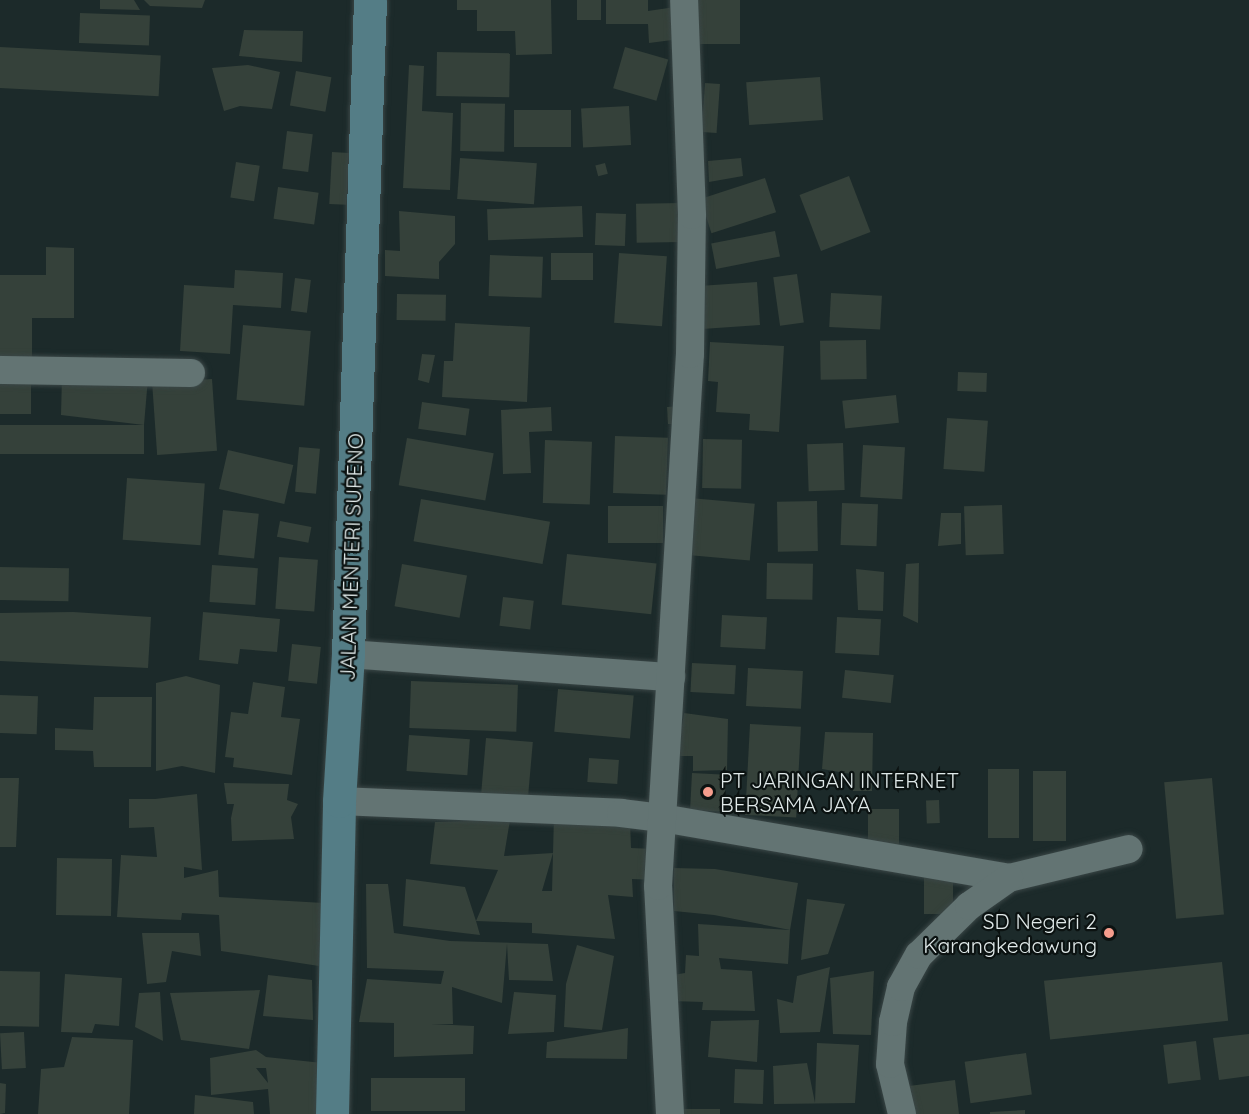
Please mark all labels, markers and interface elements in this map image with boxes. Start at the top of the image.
street label: JALAN MENTERI SUPENO [334,433,368,681]
place label: PT JARINGAN INTERNET BERSAMA JAYA [720,767,959,817]
marker: PT JARINGAN INTERNET BERSAMA JAYA [701,785,715,799]
place label: SD Negeri 2 Karangkedawung [923,908,1097,958]
marker: SD Negeri 2 Karangkedawung [1102,926,1116,940]

